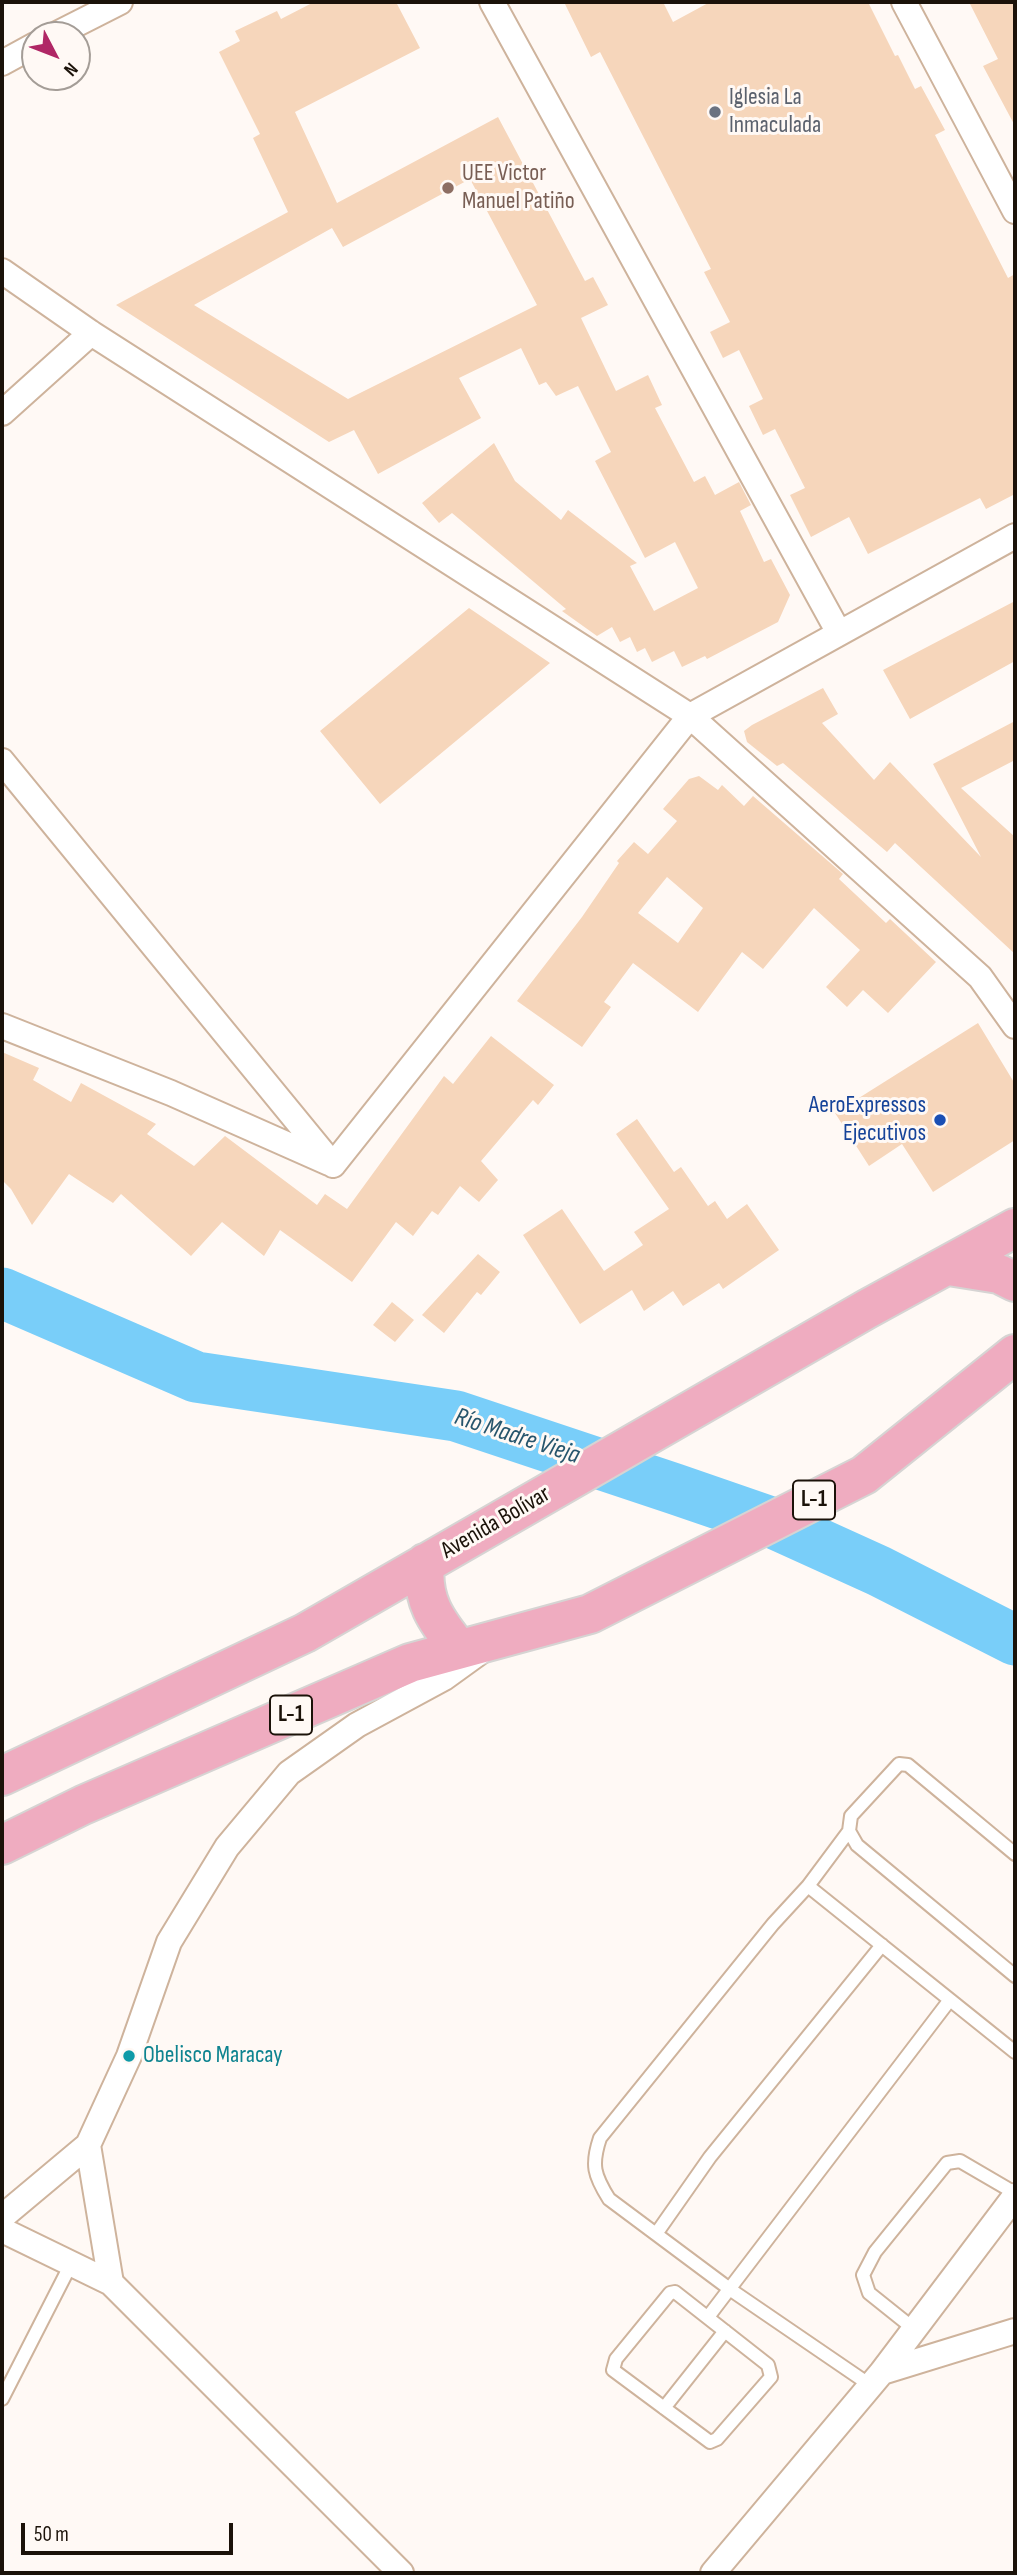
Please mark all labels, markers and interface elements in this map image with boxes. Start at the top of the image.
north arrow [21,21,91,91]
text: N [59,58,82,81]
place label: Iglesia La Inmaculada [729,84,821,140]
marker: Iglesia La Inmaculada [707,104,723,120]
place label: UEE Victor Manuel Patiño [462,160,575,216]
marker: UEE Victor Manuel Patiño [440,180,456,196]
place label: AeroExpressos Ejecutivos [809,1092,926,1148]
marker: AeroExpressos Ejecutivos [932,1112,948,1128]
water label: Río Madre Vieja [450,1402,584,1472]
street label: Avenida Bolívar [436,1480,556,1566]
road number: L-1 [793,1480,835,1520]
road number: L-1 [270,1696,312,1734]
place label: Obelisco Maracay [143,2042,283,2070]
marker: Obelisco Maracay [121,2048,137,2064]
scale bar [24,2508,236,2552]
text: 50 m [34,2522,69,2547]

